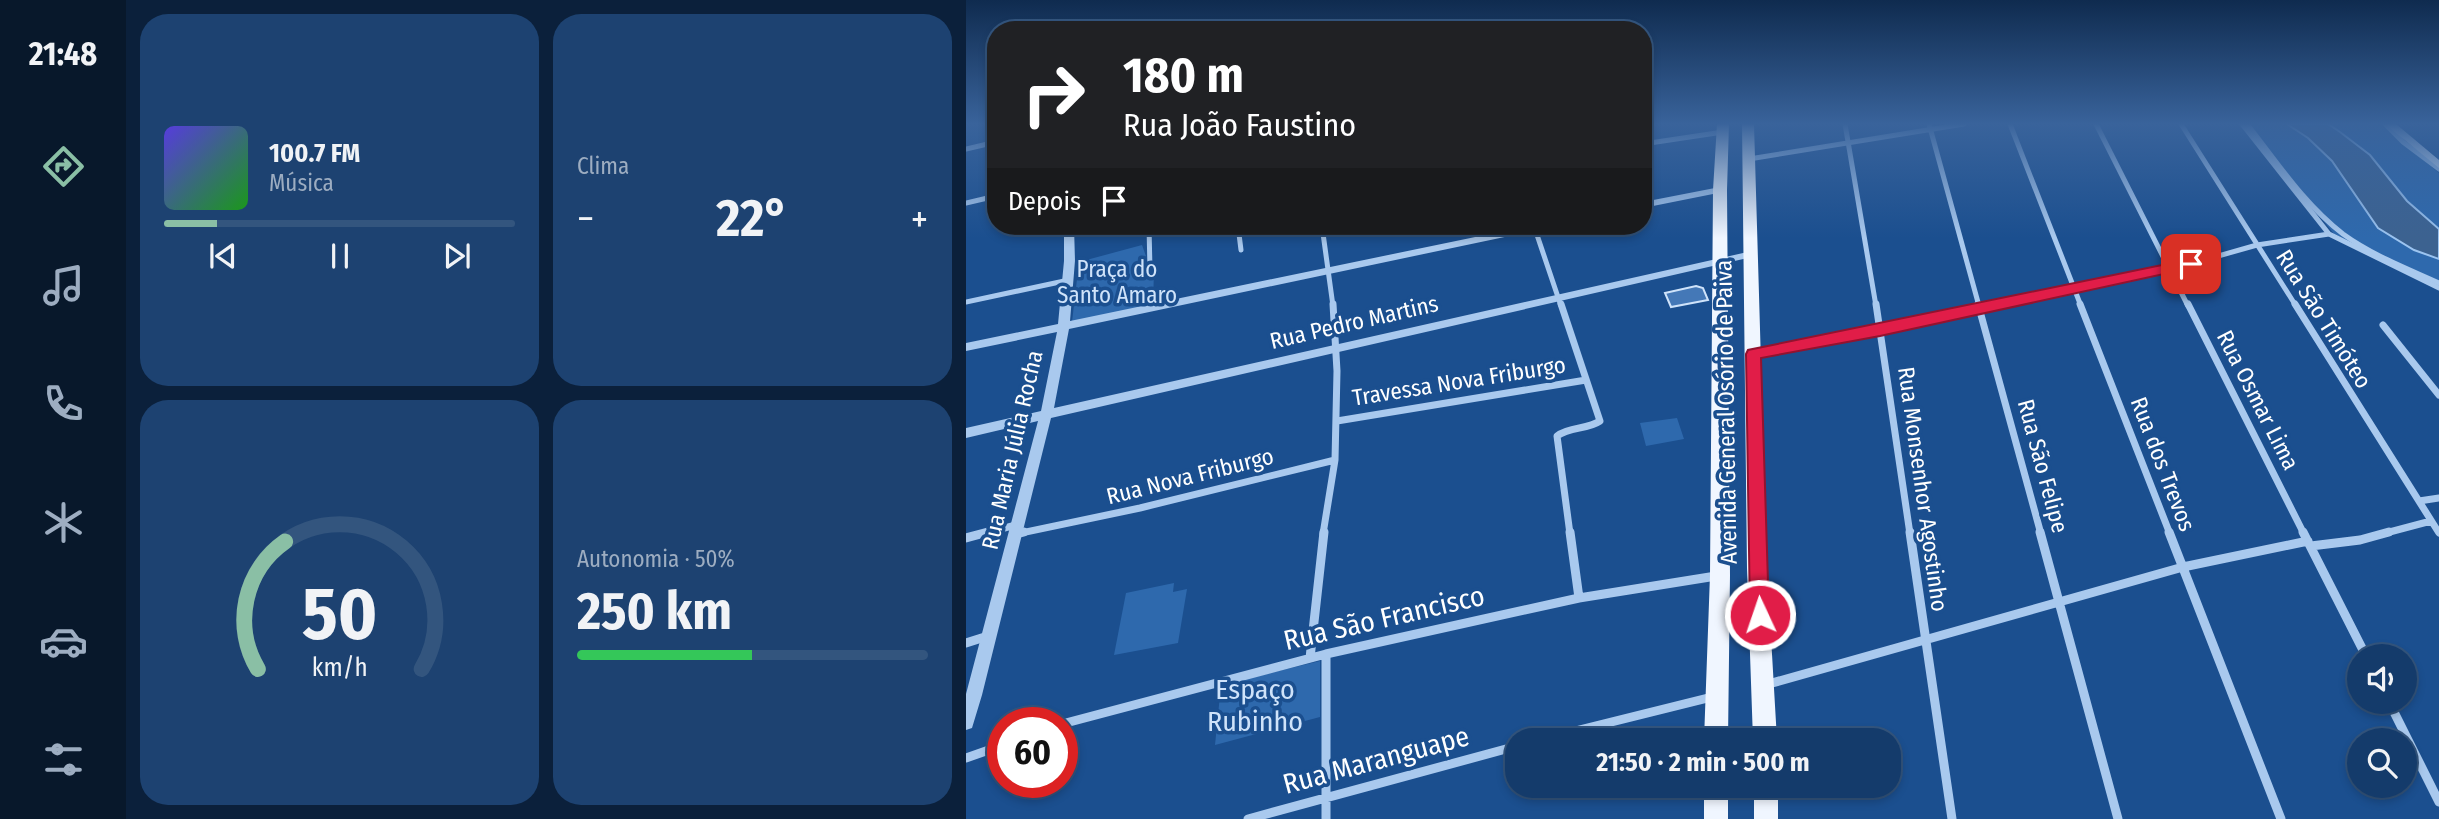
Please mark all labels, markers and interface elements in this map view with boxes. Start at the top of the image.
text: 21:48 [29,35,97,73]
text: 180 m [1123,46,1244,105]
icon: right [1008,49,1099,140]
text: Rua João Faustino [1123,106,1356,144]
text: 100.7 FM [269,138,360,169]
icon: directions [39,142,88,191]
text: Clima [577,152,629,180]
text: Música [269,169,334,197]
icon: arrive [1095,182,1133,220]
text: Depois [1008,186,1081,217]
text: 22° [716,187,789,250]
text: − [577,196,594,242]
text: + [911,196,928,242]
pin [2161,234,2221,294]
icon: previous [204,237,242,275]
icon: pause [321,237,359,275]
icon: next [438,237,476,275]
street label: Rua São Timóteo [2270,244,2378,394]
icon: arrive [2172,245,2210,283]
park label: Praça do Santo Amaro [1057,255,1177,309]
street label: Avenida General Osório de Paiva [1709,260,1743,564]
icon: music [39,261,88,310]
street label: Rua Pedro Martins [1267,289,1441,355]
street label: Rua Osmar Lima [2211,326,2305,474]
street label: Rua Maria Júlia Rocha [975,348,1049,552]
street label: Travessa Nova Friburgo [1350,350,1568,412]
street label: Rua Monsenhor Agostinho [1892,365,1954,613]
icon: phone [39,379,88,428]
street label: Rua dos Trevos [2125,393,2201,535]
street label: Rua São Felipe [2012,396,2074,536]
street label: Rua Nova Friburgo [1103,442,1277,510]
icon: climate [39,498,88,547]
text: Autonomia · 50% [577,545,735,573]
text: 50 [302,571,377,658]
position arrow [1723,578,1797,652]
street label: Rua São Francisco [1280,579,1488,657]
text: 250 km [577,580,732,643]
icon: car [39,617,88,666]
map controls [2347,644,2417,798]
button: sound [2347,644,2417,714]
text: km/h [312,652,367,682]
park label: Espaço Rubinho [1207,673,1303,738]
speed limit sign: 60 [987,707,1078,798]
street label: Rua Maranguape [1279,719,1473,801]
button: search [2347,728,2417,798]
icon: filters [39,735,88,784]
text: 21:50 · 2 min · 500 m [1596,747,1810,778]

